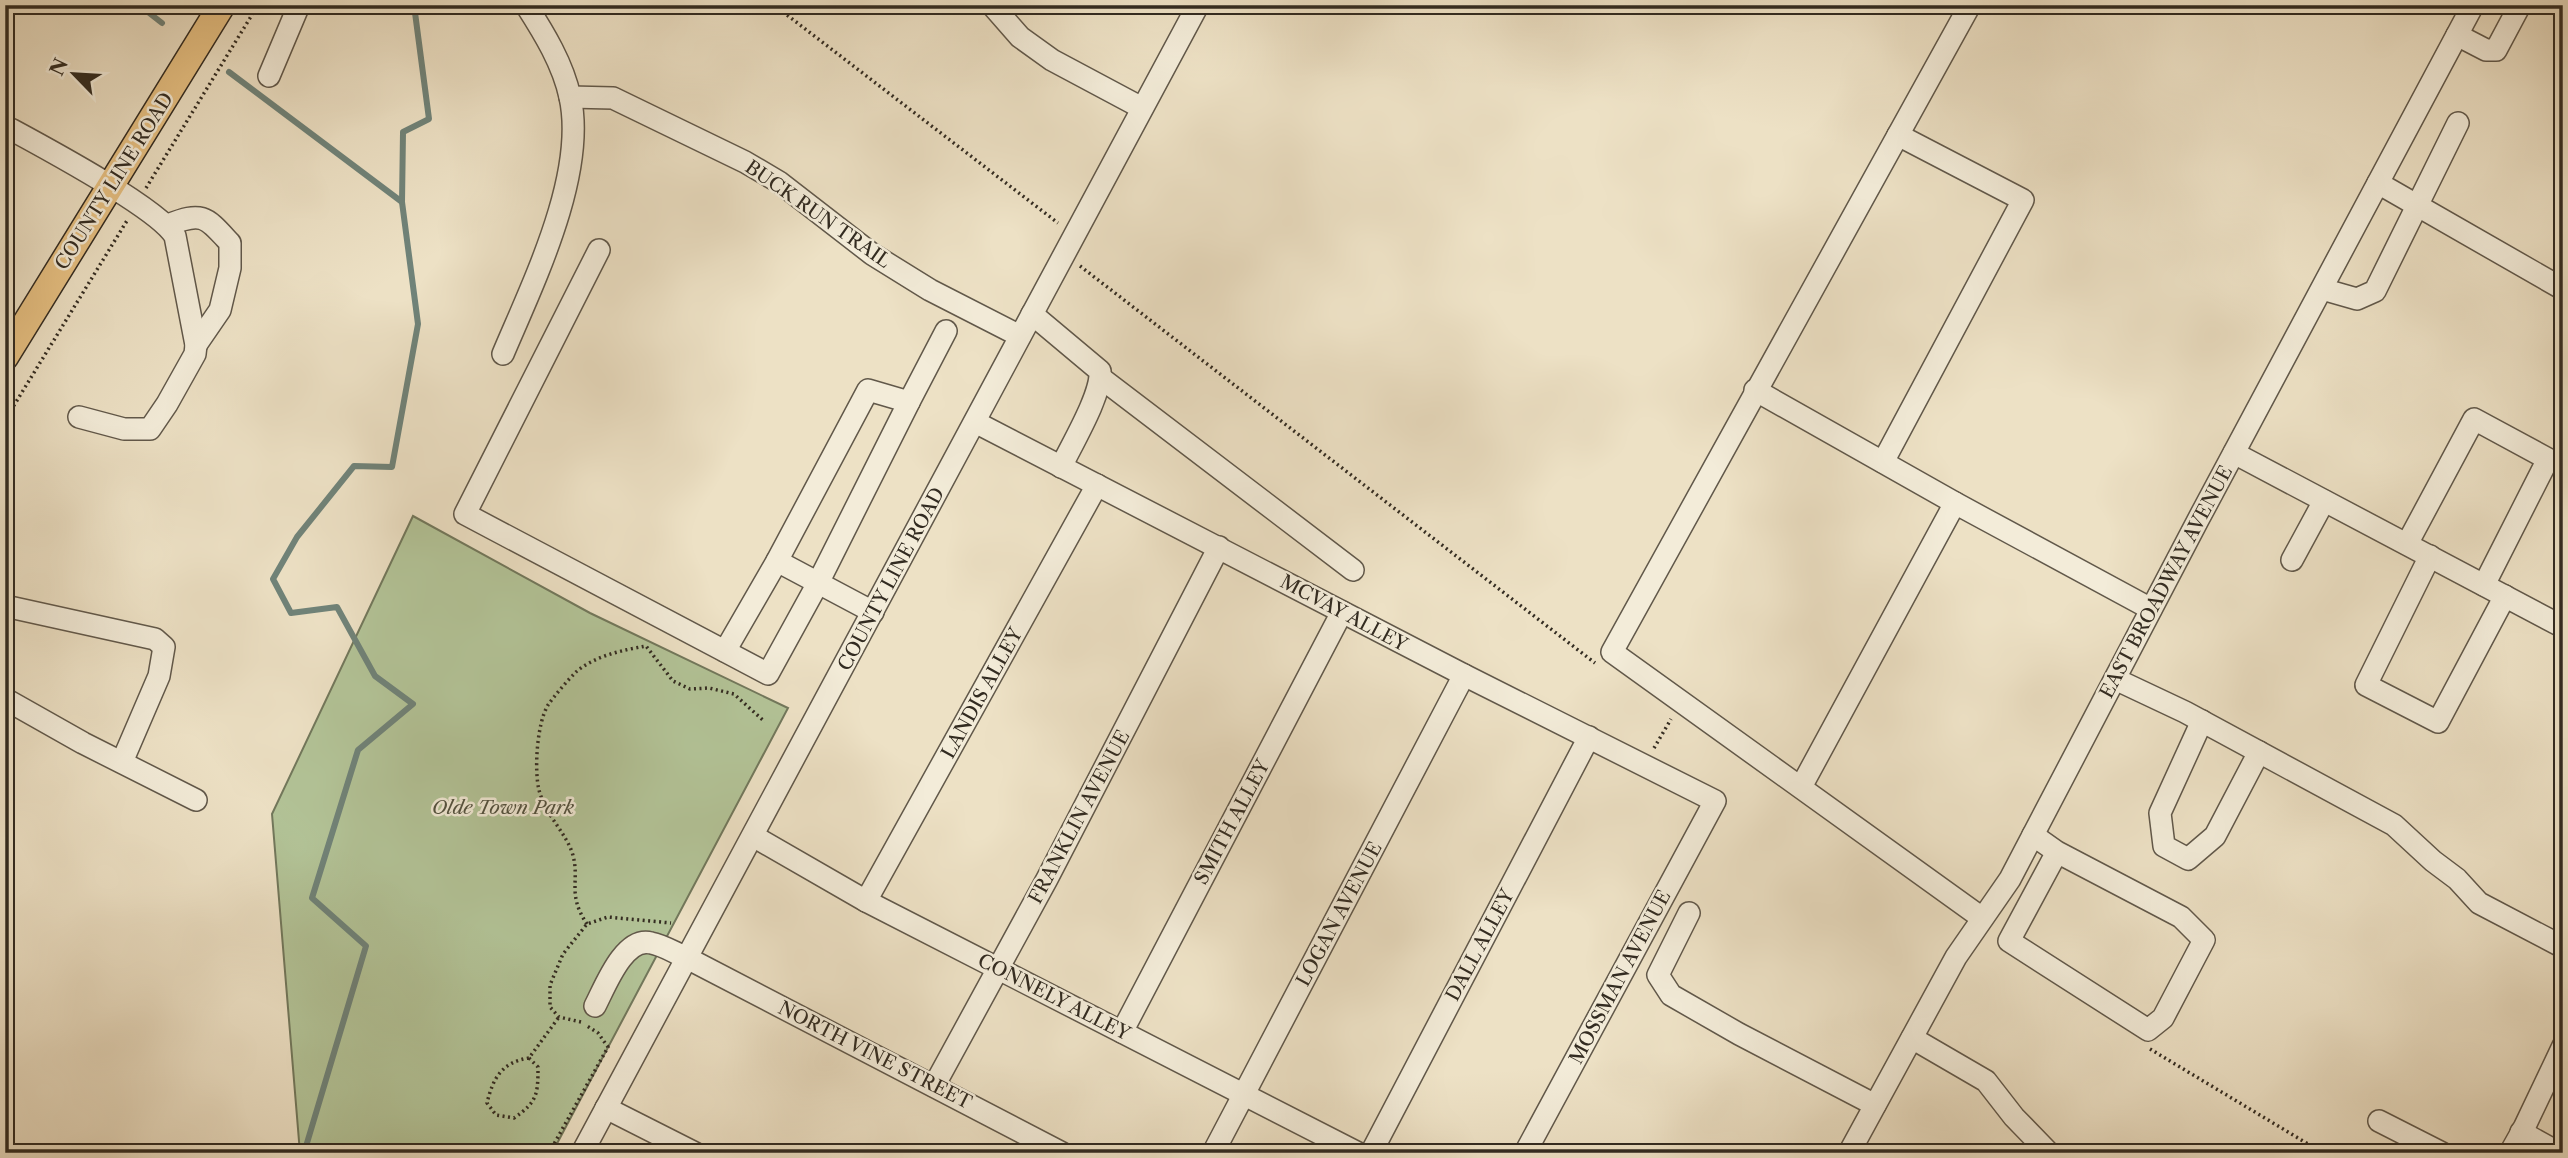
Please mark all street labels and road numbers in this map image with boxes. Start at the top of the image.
street label: COUNTY LINE ROAD [50,88,178,274]
street label: BUCK RUN TRAIL [741,155,896,273]
street label: EAST BROADWAY AVENUE [2095,462,2237,702]
street label: COUNTY LINE ROAD [833,483,949,675]
street label: MCVAY ALLEY [1276,570,1412,657]
street label: LANDIS ALLEY [937,623,1028,762]
street label: FRANKLIN AVENUE [1024,726,1134,908]
street label: SMITH ALLEY [1189,755,1275,888]
street label: LOGAN AVENUE [1291,838,1387,990]
street label: DALL ALLEY [1441,885,1519,1005]
street label: MOSSMAN AVENUE [1564,886,1676,1068]
street label: CONNELY ALLEY [974,949,1135,1046]
street label: NORTH VINE STREET [774,996,976,1114]

